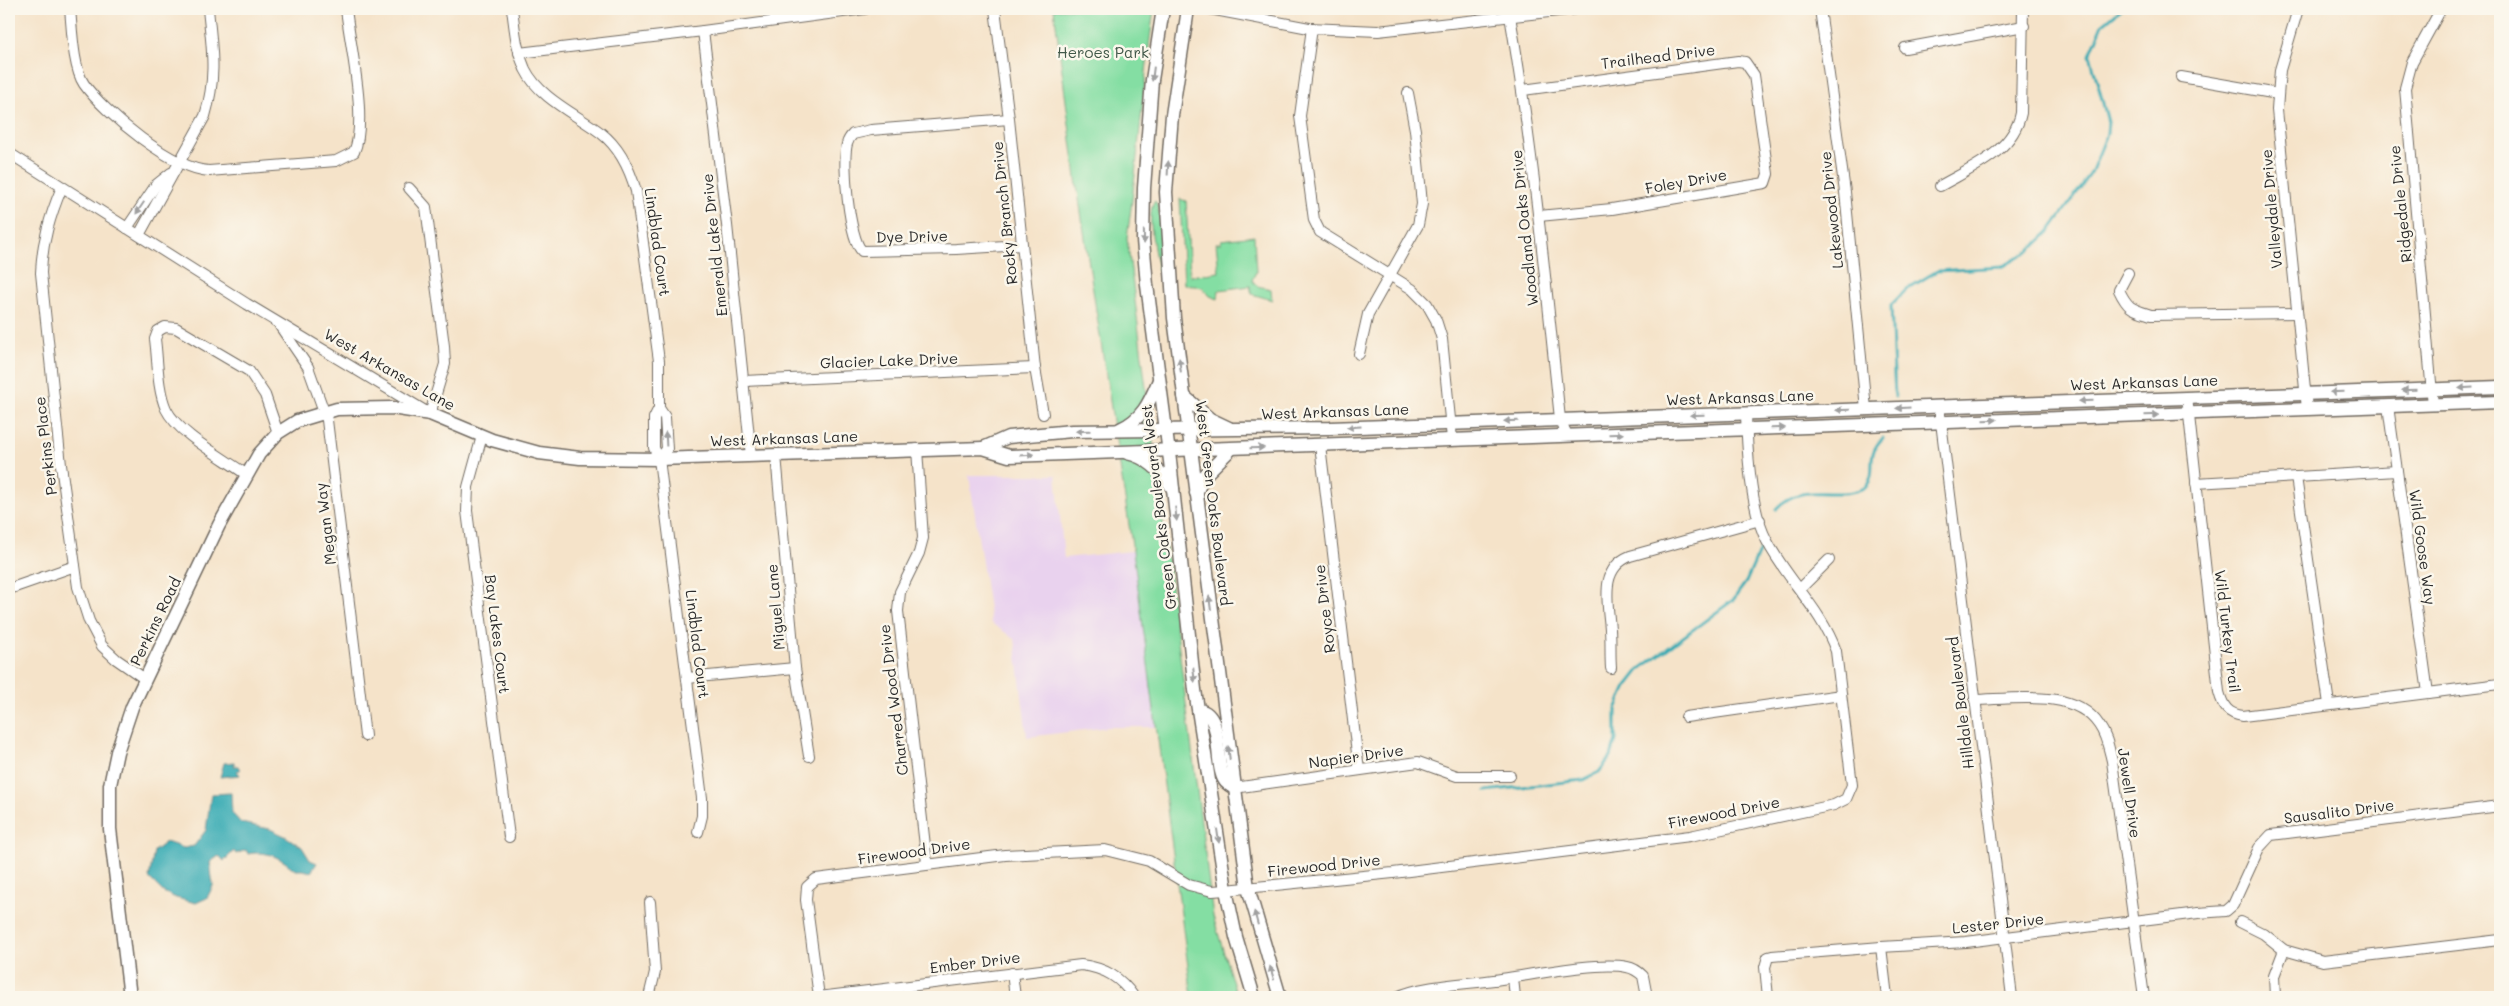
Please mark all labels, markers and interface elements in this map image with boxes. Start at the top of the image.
street label: Trailhead Drive [1600,39,1716,73]
park label: Heroes Park [1057,42,1149,62]
one-way arrow [1149,66,1157,82]
street label: Rocky Branch Drive [987,140,1021,286]
street label: Ridgedale Drive [2384,144,2416,264]
street label: Valleydale Drive [2256,148,2286,270]
street label: Woodland Oaks Drive [1506,149,1542,307]
street label: Lakewood Drive [1815,150,1847,270]
one-way arrow [1164,160,1172,176]
street label: Foley Drive [1644,164,1728,198]
street label: Emerald Lake Drive [697,172,731,318]
street label: Lindblad Court [640,187,676,297]
one-way arrow [135,202,145,215]
street label: Dye Drive [876,225,948,247]
one-way arrow [1140,229,1148,245]
street label: West Arkansas Lane [321,323,459,415]
street label: Glacier Lake Drive [820,348,958,372]
one-way arrow [1176,357,1184,373]
street label: West Arkansas Lane [2070,369,2218,395]
street label: West Arkansas Lane [1666,384,1814,410]
one-way arrow [2458,384,2474,392]
one-way arrow [2401,386,2417,394]
one-way arrow [2329,388,2345,396]
street label: Perkins Place [29,395,61,497]
one-way arrow [2077,397,2093,405]
street label: West Arkansas Lane [1261,398,1409,424]
street label: West Green Oaks Boulevard [1191,399,1237,607]
street label: Green Oaks Boulevard West [1135,403,1181,611]
one-way arrow [1894,404,1910,412]
one-way arrow [1835,407,1851,415]
one-way arrow [2144,410,2160,418]
one-way arrow [1689,411,1705,419]
one-way arrow [1982,416,1998,424]
one-way arrow [1503,417,1519,425]
one-way arrow [1771,423,1787,431]
one-way arrow [1346,424,1362,432]
street label: West Arkansas Lane [710,425,858,451]
one-way arrow [1074,427,1090,435]
one-way arrow [1608,429,1624,437]
one-way arrow [662,431,670,447]
one-way arrow [1249,444,1265,452]
one-way arrow [1019,451,1035,459]
street label: Megan Way [310,482,340,566]
street label: Wild Goose Way [2405,488,2441,606]
one-way arrow [1172,506,1180,522]
street label: Miguel Lane [761,563,789,651]
street label: Royce Drive [1309,564,1339,654]
street label: Wild Turkey Trail [2211,569,2245,693]
street label: Perkins Road [125,573,185,669]
street label: Bay Lakes Court [481,573,515,695]
street label: Lindblad Court [681,589,715,699]
one-way arrow [1206,595,1214,611]
street label: Charred Wood Drive [874,623,912,777]
street label: Hilldale Boulevard [1942,636,1978,770]
one-way arrow [1190,667,1198,683]
street label: Napier Drive [1307,739,1405,773]
one-way arrow [1225,744,1233,760]
street label: Jewell Drive [2114,747,2146,839]
street label: Firewood Drive [1667,791,1781,833]
street label: Sausalito Drive [2283,794,2395,828]
one-way arrow [1214,828,1222,844]
street label: Firewood Drive [857,833,971,869]
street label: Firewood Drive [1267,849,1381,881]
street label: Lester Drive [1951,908,2045,938]
one-way arrow [1252,911,1260,926]
street label: Ember Drive [928,947,1022,977]
one-way arrow [1268,966,1276,981]

